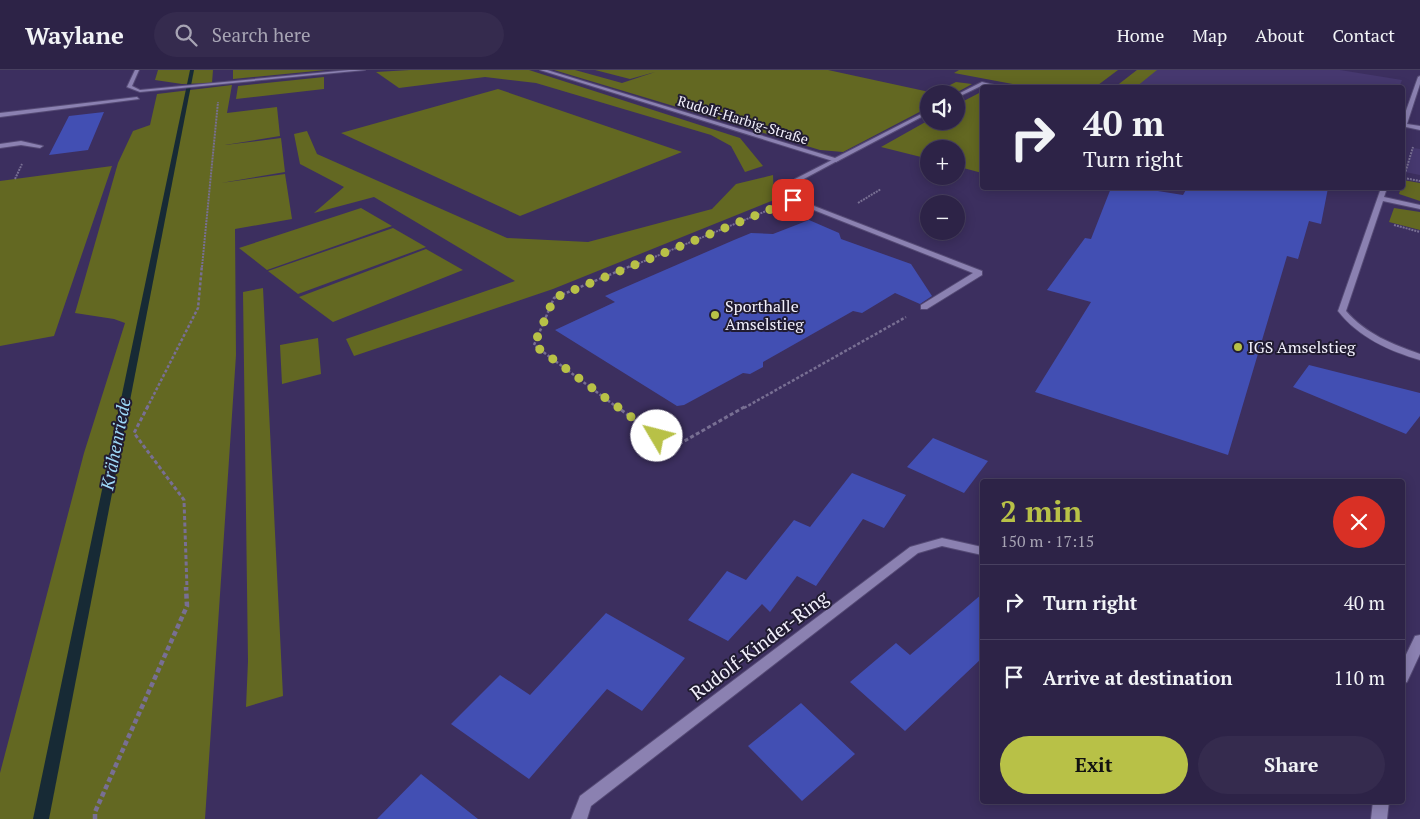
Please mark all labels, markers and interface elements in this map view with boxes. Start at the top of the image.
search box [154,12,504,57]
text: Waylane [25,19,124,51]
icon: search [172,21,200,49]
text: Search here [212,22,311,47]
text: Home [1117,23,1164,47]
text: Map [1192,23,1227,47]
text: About [1255,23,1304,47]
text: Contact [1332,23,1395,47]
map controls [920,85,965,240]
button: sound [920,85,965,130]
street label: Rudolf-Harbig-Straße [675,91,811,148]
text: 40 m [1083,100,1164,146]
icon: right [1000,105,1065,170]
button: + [920,140,965,185]
text: Turn right [1083,144,1183,173]
pin [772,179,814,221]
icon: arrive [779,186,807,214]
button: − [920,195,965,240]
place label: Sporthalle Amselstieg [725,295,804,335]
marker: Sporthalle Amselstieg [709,309,721,321]
place label: IGS Amselstieg [1248,336,1356,358]
marker: IGS Amselstieg [1232,341,1244,353]
water label: Krähenriede [94,396,136,493]
position arrow [630,409,682,461]
text: 2 min [1000,491,1082,531]
button: close [1333,496,1385,548]
text: 150 m · 17:15 [1000,530,1094,552]
street label: Rudolf-Kinder-Ring [685,584,834,705]
icon: right [1000,588,1028,616]
text: Turn right [1043,590,1137,615]
text: 40 m [1344,590,1385,615]
icon: arrive [1000,663,1028,691]
text: Arrive at destination [1043,665,1232,690]
text: 110 m [1334,665,1385,690]
button: Exit [1000,736,1188,794]
button: Share [1198,736,1385,794]

